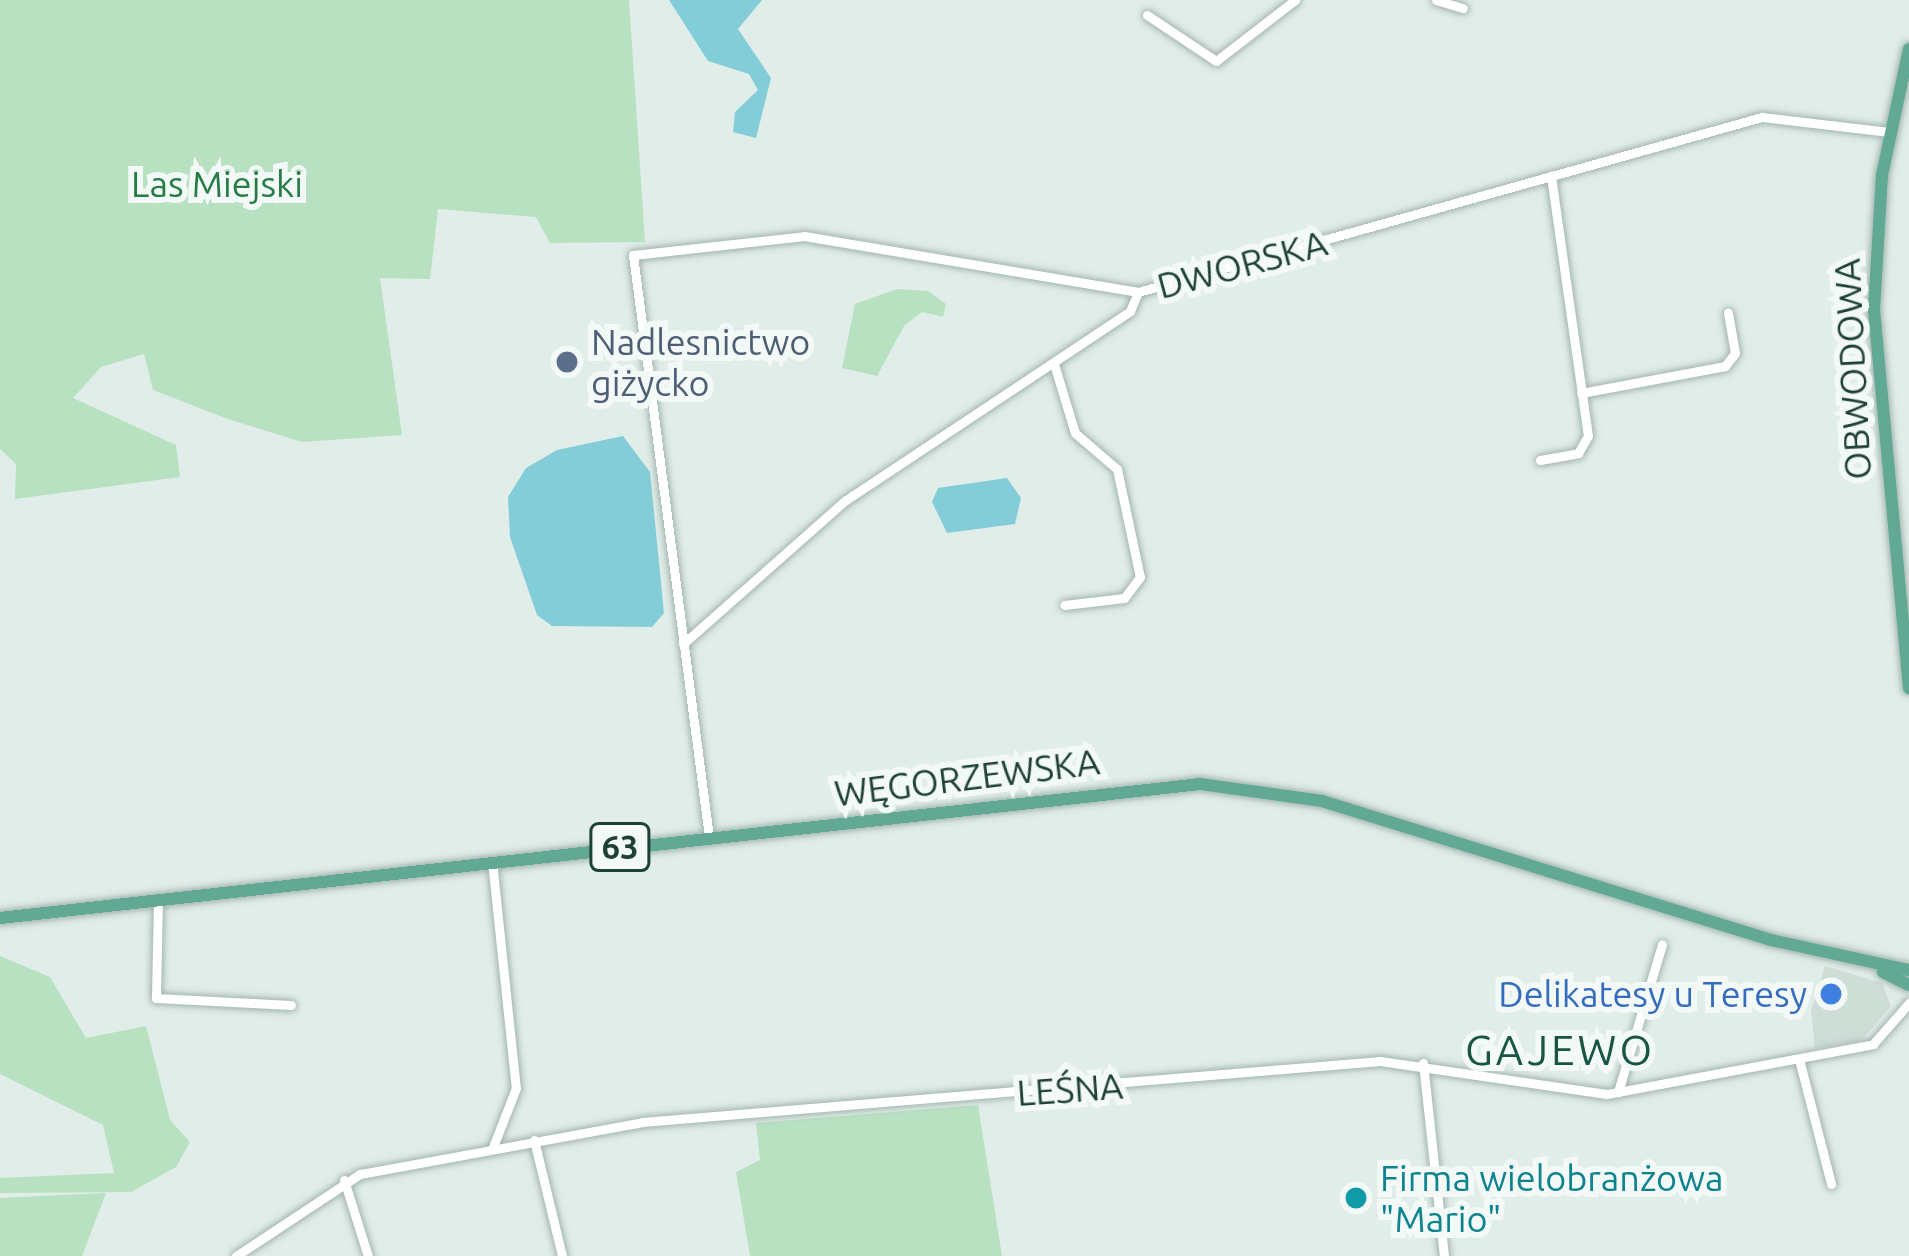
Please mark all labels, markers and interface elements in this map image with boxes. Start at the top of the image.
park label: Las Miejski [131,162,303,206]
street label: DWORSKA [1152,221,1332,307]
street label: OBWODOWA [1825,257,1879,481]
place label: Nadlesnictwo giżycko [591,319,810,404]
marker: Nadlesnictwo giżycko [554,349,580,375]
street label: WĘGORZEWSKA [832,739,1102,815]
road number: 63 [587,820,653,874]
place label: Delikatesy u Teresy [1498,972,1807,1016]
marker: Delikatesy u Teresy [1818,981,1844,1007]
district label: GAJEWO [1465,1025,1655,1075]
street label: LEŚNA [1015,1064,1125,1114]
place label: Firma wielobranżowa "Mario" [1380,1155,1724,1240]
marker: Firma wielobranżowa "Mario" [1343,1185,1369,1211]

